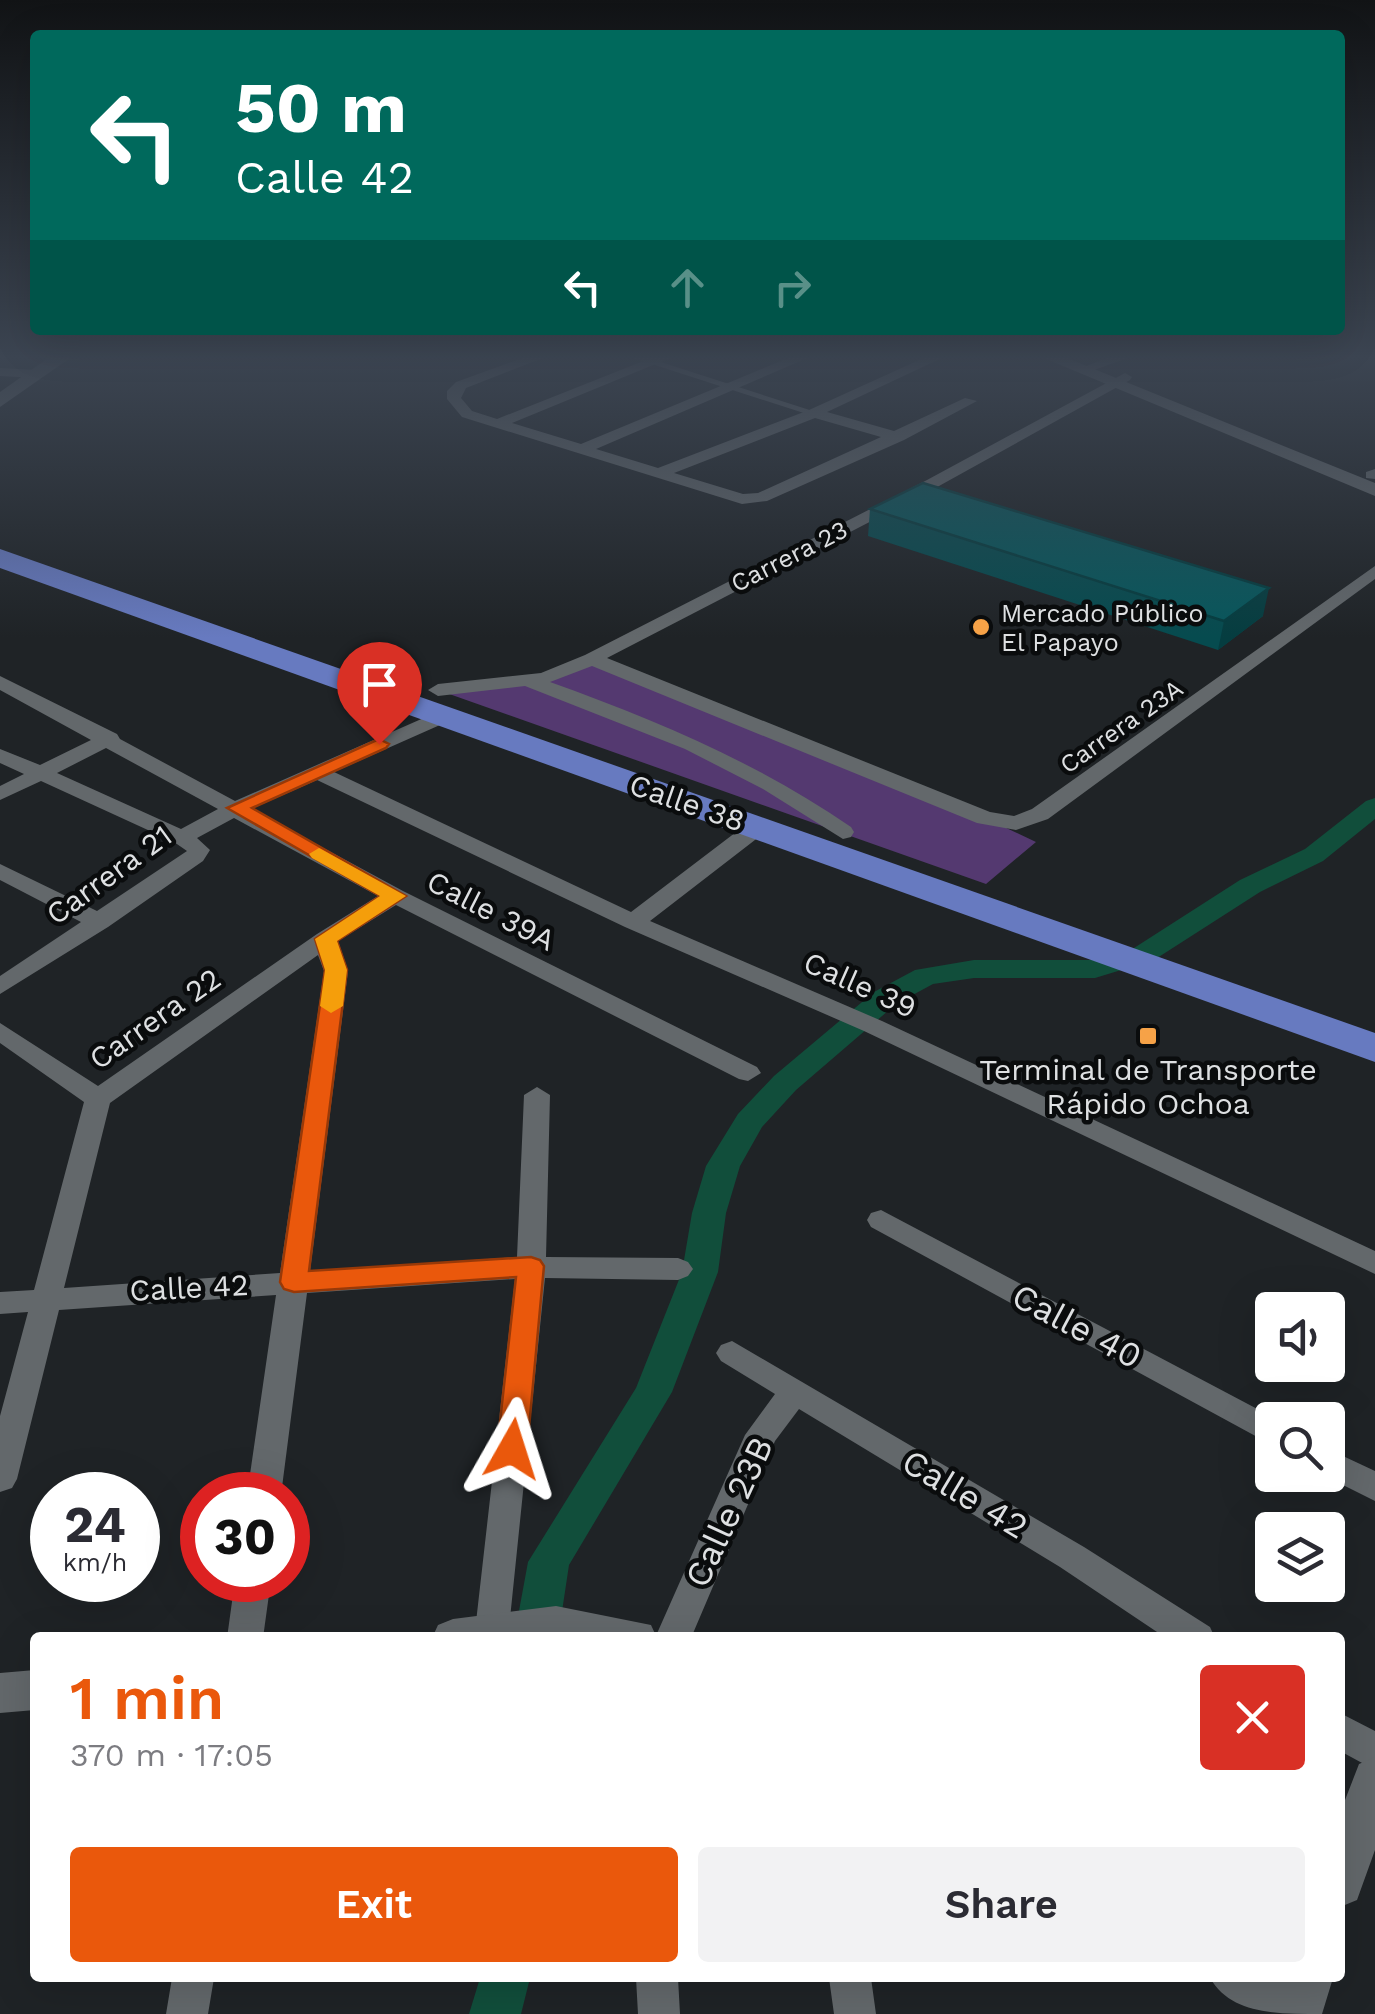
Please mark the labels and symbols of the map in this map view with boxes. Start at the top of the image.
street label: Carrera 23 [726,515,852,598]
place label: Mercado Público El Papayo [1001,599,1203,657]
marker: Mercado Público El Papayo [970,616,992,638]
pin [337,642,422,745]
street label: Carrera 23A [1054,673,1188,779]
street label: Calle 38 [625,767,749,839]
street label: Carrera 21 [39,817,178,932]
street label: Calle 39A [421,863,561,958]
street label: Calle 39 [799,944,922,1025]
street label: Carrera 22 [82,961,227,1077]
marker: Terminal de Transporte Rápido Ochoa [1137,1025,1159,1047]
place label: Terminal de Transporte Rápido Ochoa [979,1052,1317,1121]
street label: Calle 42 [128,1267,249,1308]
street label: Calle 40 [1005,1274,1149,1378]
position arrow [460,1397,564,1501]
street label: Calle 23B [676,1430,782,1594]
street label: Calle 42 [895,1440,1035,1548]
speed limit sign: 30 [180,1472,310,1602]

